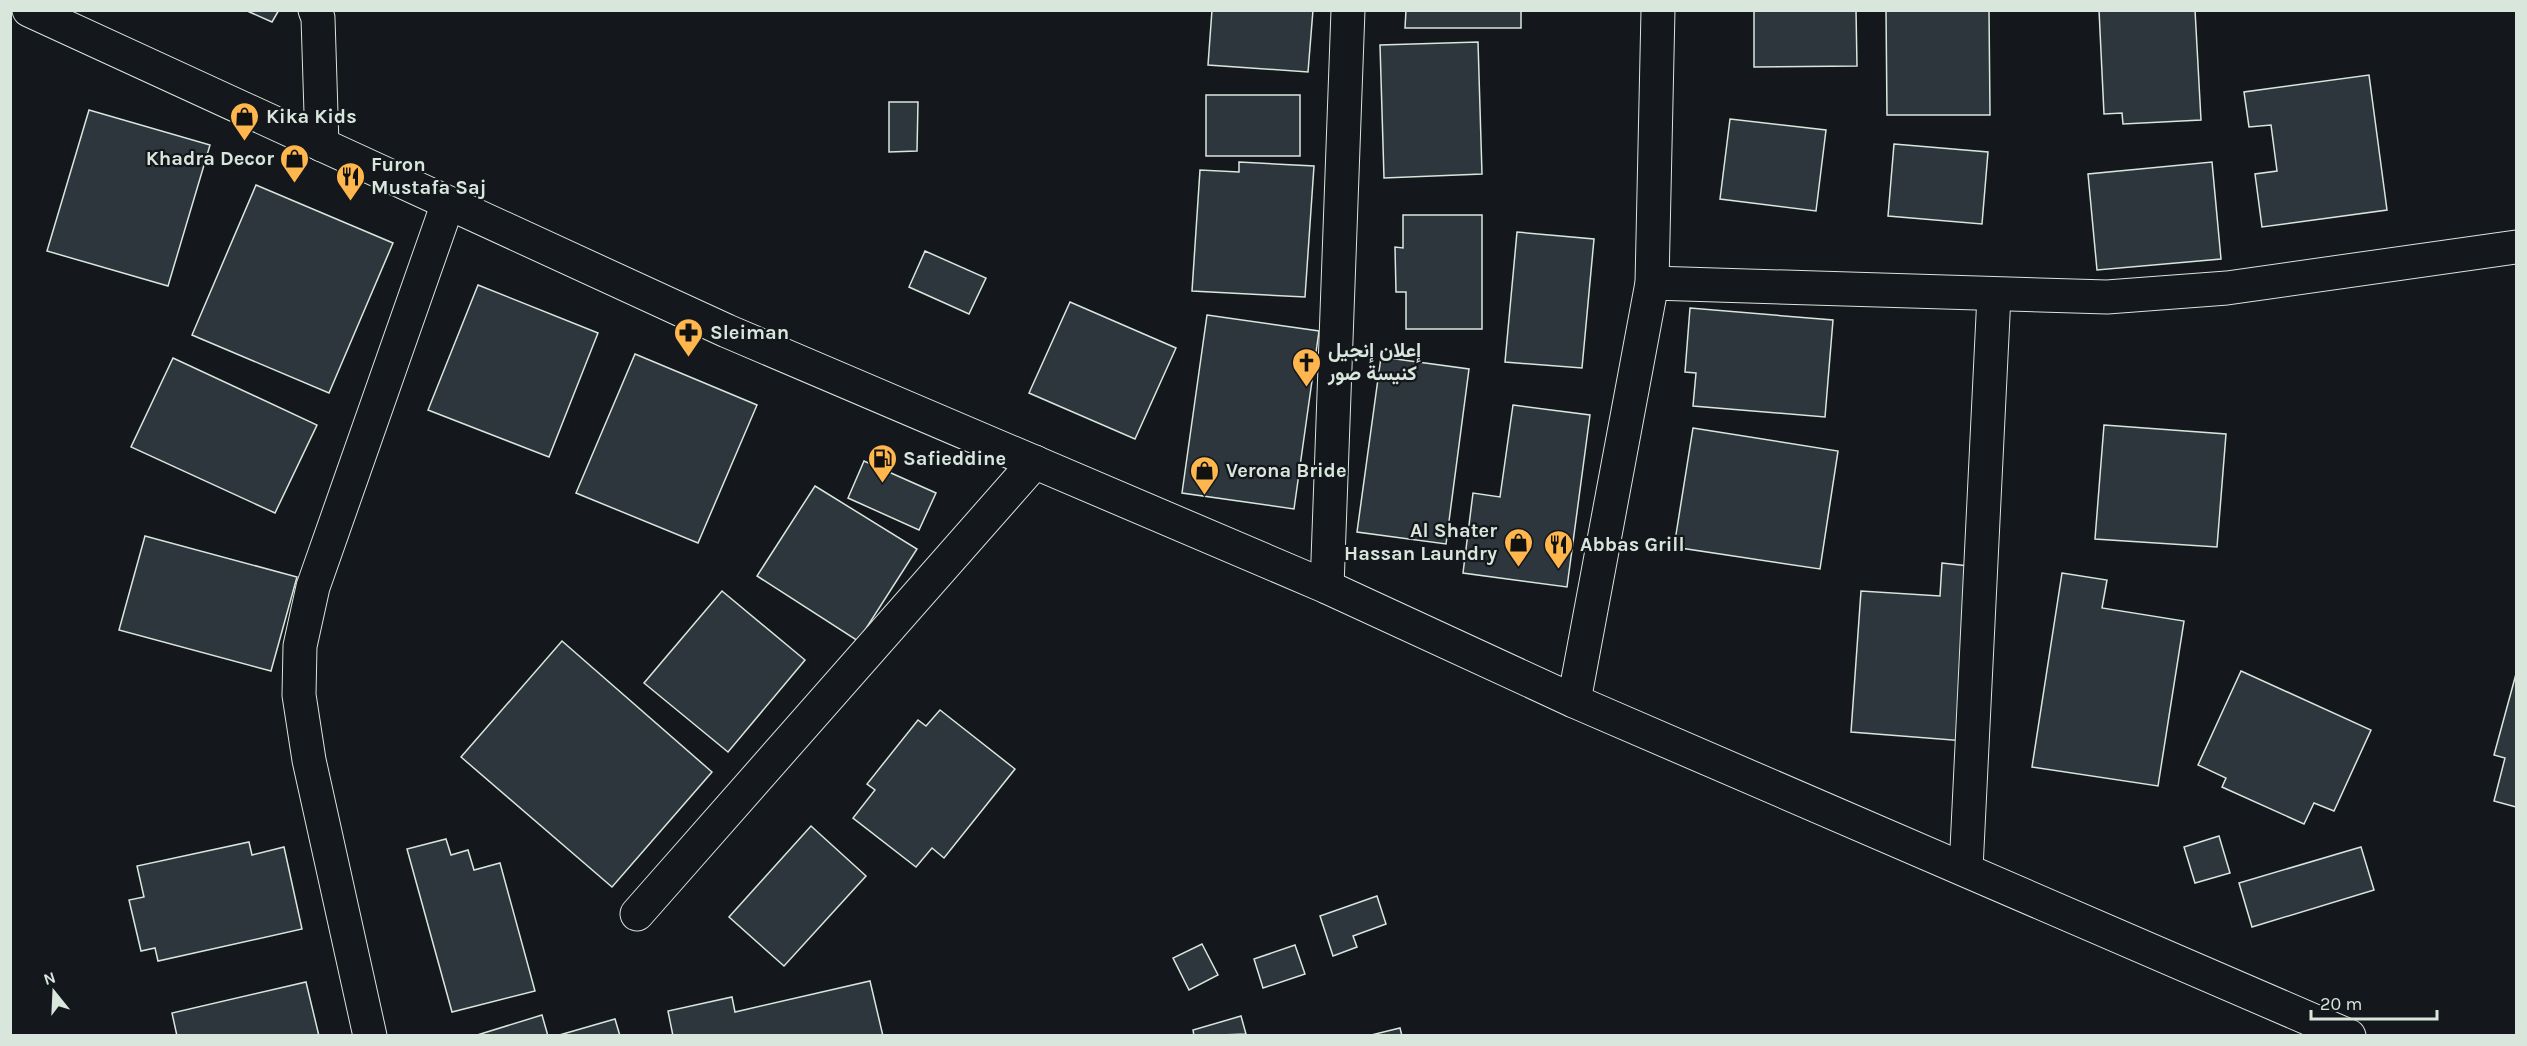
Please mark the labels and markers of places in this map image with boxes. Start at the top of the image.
shop icon: Kika Kids [229,100,261,142]
place label: Kika Kids [266,105,357,128]
shop icon: Khadra Decor [279,142,311,184]
place label: Khadra Decor [146,147,274,170]
place label: Furon Mustafa Saj [371,153,486,199]
restaurant icon: Furon Mustafa Saj [334,160,366,202]
pharmacy icon: Sleiman [673,316,705,358]
place label: Sleiman [710,321,789,344]
place label: إعلان إنجيل كنيسة صور [1327,339,1421,386]
church icon: إعلان إنجيل كنيسة صور [1291,346,1323,388]
fuel station icon: Safieddine [866,442,898,484]
place label: Safieddine [903,447,1006,470]
shop icon: Verona Bride [1189,454,1221,496]
place label: Verona Bride [1226,459,1347,482]
place label: Al Shater Hassan Laundry [1344,519,1497,565]
shop icon: Al Shater Hassan Laundry [1502,526,1534,568]
restaurant icon: Abbas Grill [1543,528,1575,570]
place label: Abbas Grill [1580,533,1685,556]

